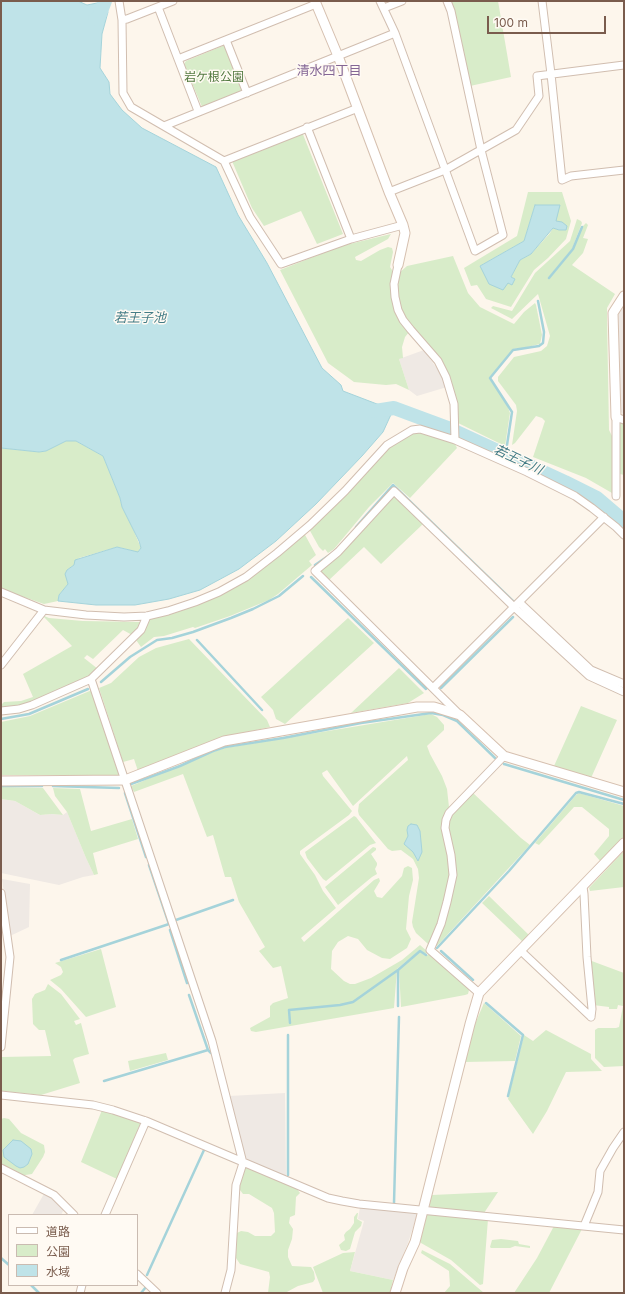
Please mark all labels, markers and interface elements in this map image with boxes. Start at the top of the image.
scale bar [489,8,608,34]
text: 100 m [494,15,528,30]
district label: 清水四丁目 [297,63,361,79]
park label: 岩ケ根公園 [184,70,244,84]
water label: 若王子池 [114,310,166,326]
water label: 若王子川 [491,442,545,478]
legend [8,1214,138,1286]
text: 道路 [46,1224,70,1239]
text: 公園 [46,1244,70,1259]
text: 水域 [46,1264,70,1279]

